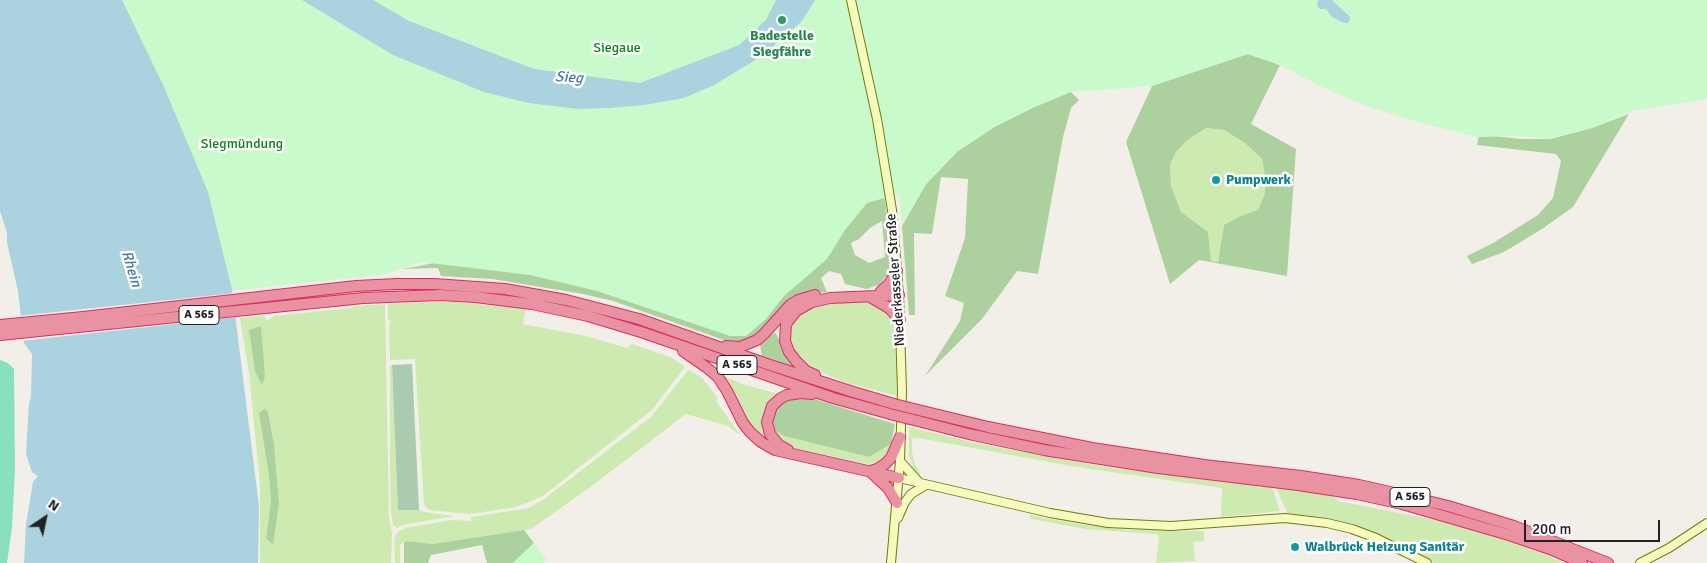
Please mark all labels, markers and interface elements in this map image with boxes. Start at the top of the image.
marker: Badestelle Siegfähre [776,14,788,26]
place label: Badestelle Siegfähre [750,28,814,60]
park label: Siegaue [593,40,641,56]
water label: Sieg [554,68,584,88]
park label: Siegmündung [201,136,283,152]
place label: Pumpwerk [1226,172,1291,188]
marker: Pumpwerk [1210,174,1222,186]
street label: Niederkasseler Straße [883,213,909,347]
water label: Rhein [117,249,145,289]
road number: A 565 [179,306,219,324]
road number: A 565 [717,356,757,374]
road number: A 565 [1390,488,1430,507]
north arrow [20,493,70,543]
text: N [45,495,62,515]
scale bar [1527,510,1663,542]
text: 200 m [1532,520,1572,538]
place label: Walbrück Heizung Sanitär [1305,539,1464,555]
marker: Walbrück Heizung Sanitär [1289,541,1301,553]

